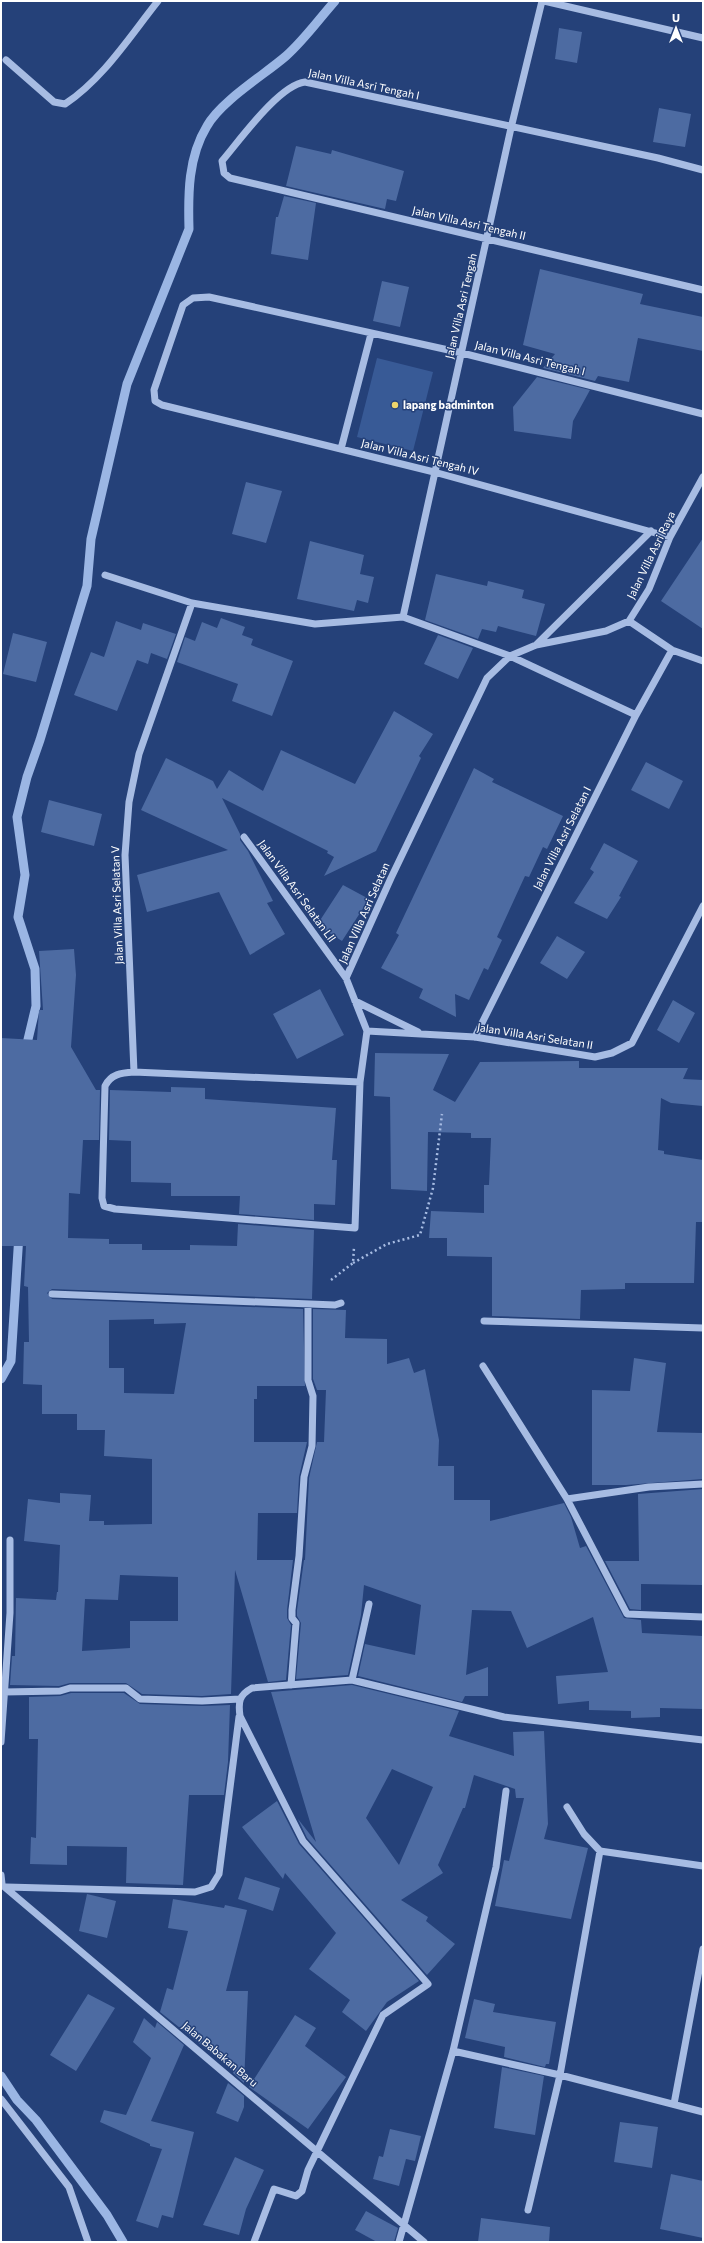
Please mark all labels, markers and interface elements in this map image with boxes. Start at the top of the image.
north arrow [656,8,696,48]
text: U [672,11,680,24]
street label: Jalan Villa Asri Tengah I [307,65,421,103]
street label: Jalan Villa Asri Tengah II [411,203,527,243]
street label: Jalan Villa Asri Tengah [442,252,480,360]
street label: Jalan Villa Asri Tengah I [473,338,587,378]
place label: lapang badminton [403,398,494,411]
marker: lapang badminton [390,400,400,410]
street label: Jalan Villa Asri Tengah IV [360,436,481,478]
street label: Jalan Villa Asri Raya [624,509,678,601]
street label: Jalan Villa Asri Selatan I [530,784,594,892]
street label: Jalan Villa Asri Selatan Lll [255,837,339,945]
street label: Jalan Villa Asri Selatan V [108,845,126,965]
street label: Jalan Villa Asri Selatan [335,860,393,966]
street label: Jalan Villa Asri Selatan II [476,1020,594,1052]
street label: Jalan Babakan Baru [179,2018,261,2090]

